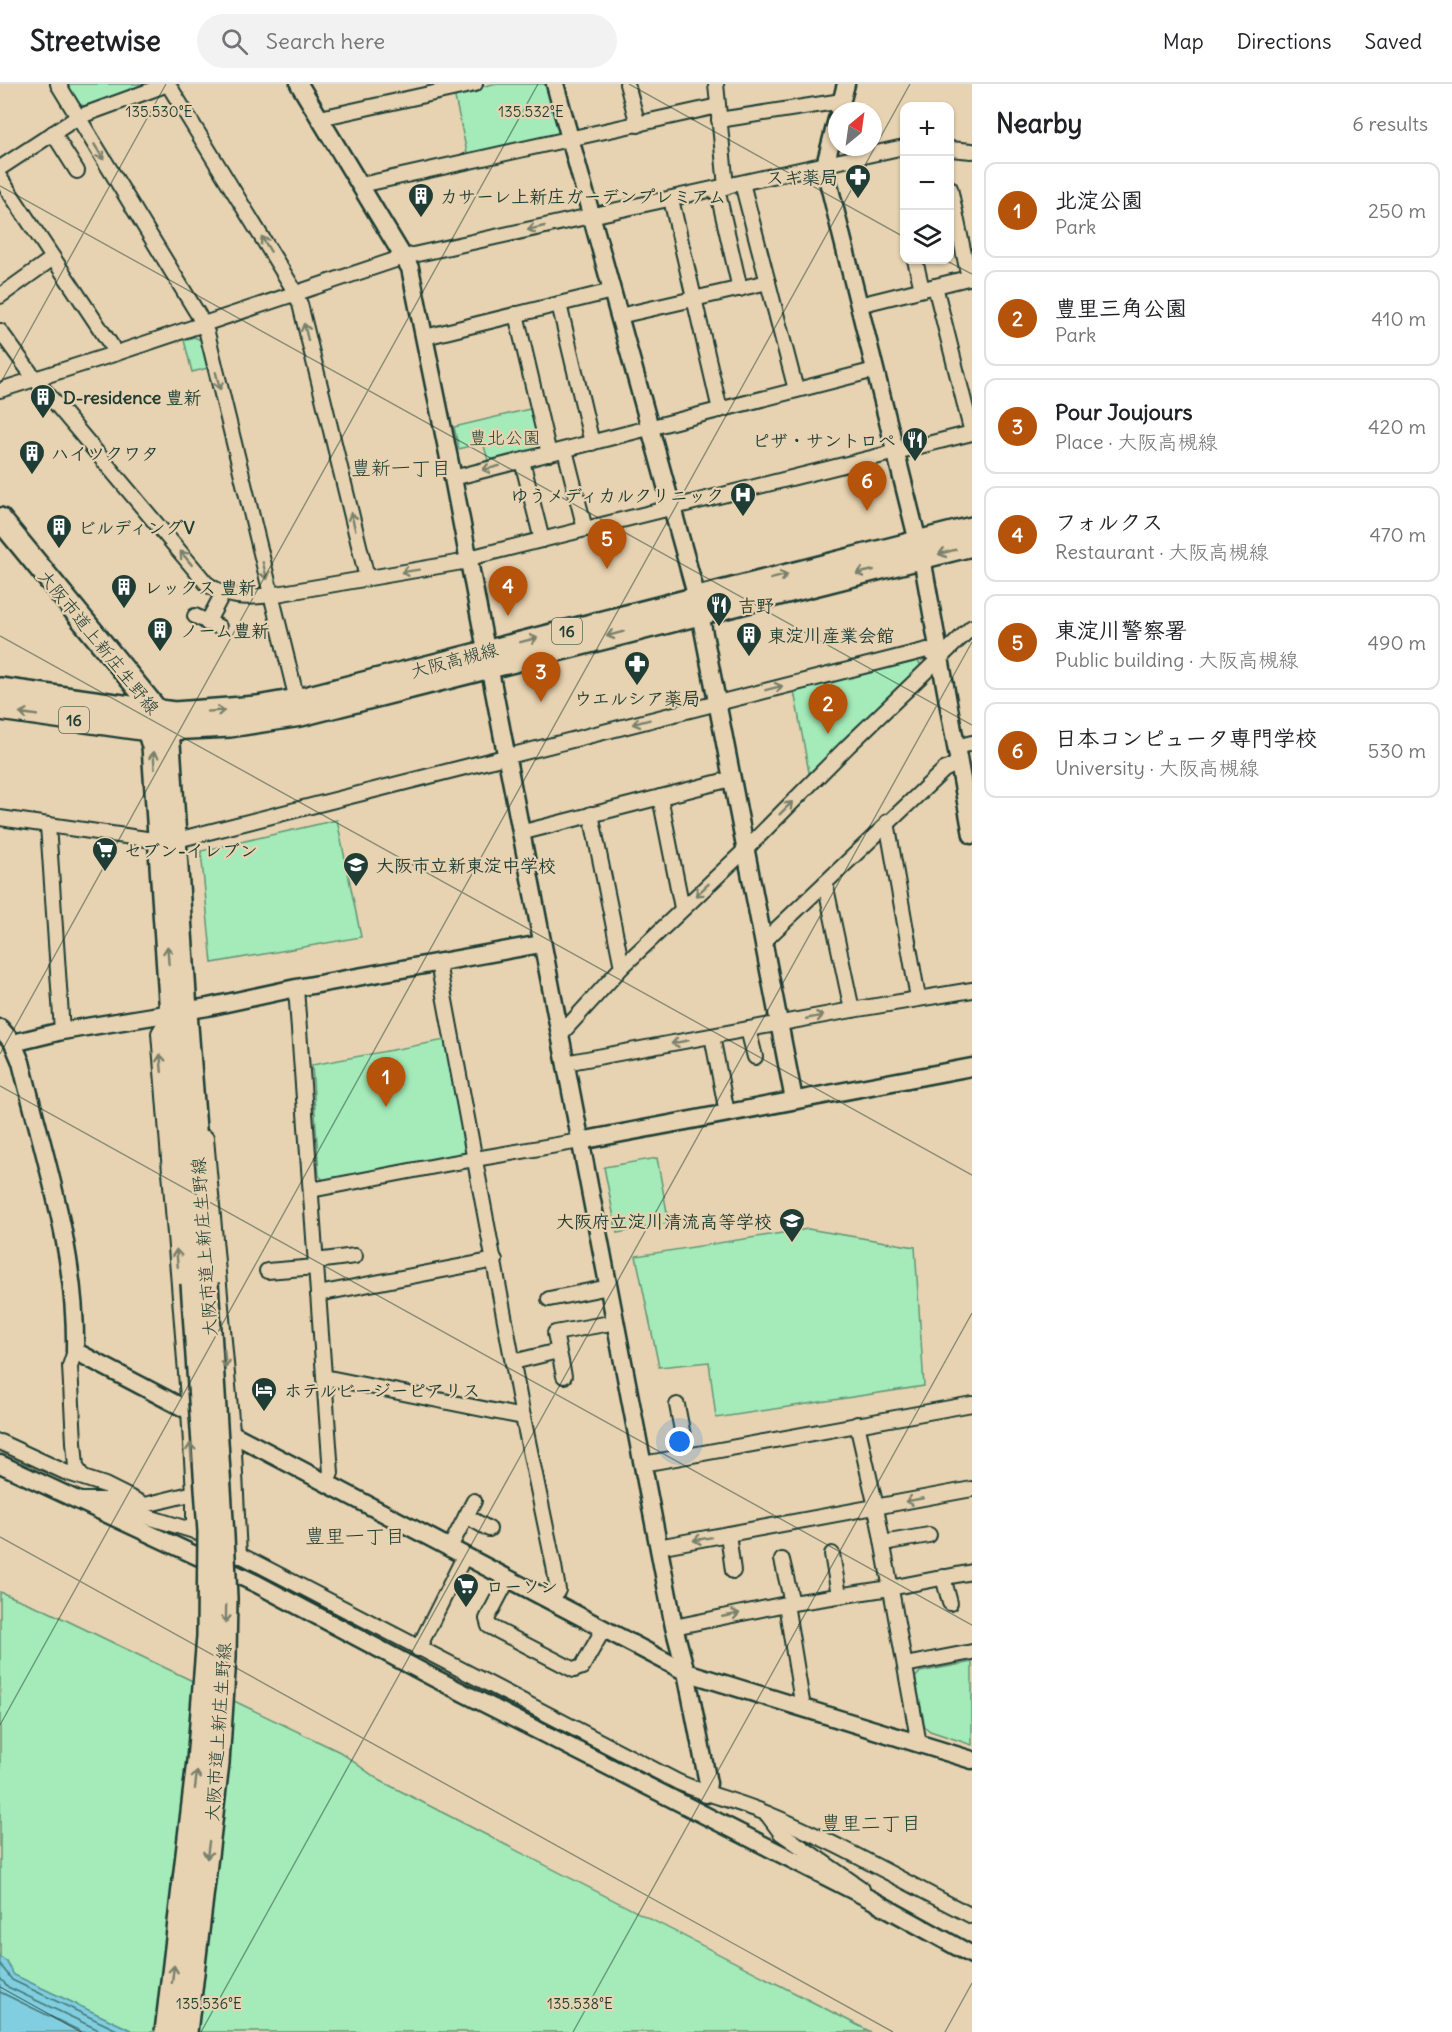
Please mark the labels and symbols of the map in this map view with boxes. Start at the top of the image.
text: 135.530°E [125,102,193,121]
text: 135.532°E [498,102,564,121]
north arrow [828,102,882,156]
one-way arrow [94,143,106,160]
pharmacy icon: スギ薬局 [843,162,873,200]
place label: スギ薬局 [766,166,838,189]
building icon: カサーレ上新庄ガーデンプレミアム [406,181,436,219]
place label: カサーレ上新庄ガーデンプレミアム [440,185,726,208]
one-way arrow [527,223,546,234]
one-way arrow [260,236,272,253]
one-way arrow [300,323,312,342]
one-way arrow [213,371,225,390]
building icon: D-residence 豊新 [28,382,58,420]
place label: D-residence 豊新 [63,386,201,409]
restaurant icon: ピザ・サントロペ [900,425,930,463]
park label: 豊北公園 [469,426,541,449]
place label: ピザ・サントロペ [752,429,896,452]
building icon: ハイツクワタ [17,438,47,476]
place label: ハイツクワタ [51,442,159,465]
district label: 豊新一丁目 [351,455,451,480]
pin: 6 [848,462,886,511]
one-way arrow [482,463,501,475]
hospital icon: ゆうメディカルクリニック [728,480,758,518]
place label: ゆうメディカルクリニック [511,484,724,507]
building icon: ビルディングV [44,512,74,550]
one-way arrow [347,512,359,531]
place label: ビルディングV [78,516,195,539]
pin: 5 [588,520,626,569]
one-way arrow [938,546,957,558]
one-way arrow [179,551,193,566]
one-way arrow [259,561,271,580]
street label: 大阪市道上新庄生野線 [33,565,165,719]
one-way arrow [401,565,421,576]
pin: 4 [488,566,528,616]
one-way arrow [856,566,875,578]
one-way arrow [769,571,788,582]
building icon: レックス 豊新 [109,572,139,610]
place label: レックス 豊新 [144,576,256,599]
restaurant icon: 吉野 [704,590,734,628]
place label: 吉野 [738,594,774,617]
building icon: ノーム豊新 [145,615,175,653]
road number: 16 [552,618,582,644]
place label: ノーム豊新 [180,619,269,642]
building icon: 東淀川産業会館 [734,620,764,658]
place label: 東淀川産業会館 [768,624,894,647]
one-way arrow [606,629,625,641]
one-way arrow [519,634,538,646]
street label: 大阪高槻線 [408,637,500,683]
pharmacy icon: ウエルシア薬局 [622,649,652,687]
pin: 3 [522,652,560,702]
one-way arrow [764,682,783,694]
pin: 2 [808,684,848,734]
place label: ウエルシア薬局 [574,687,700,710]
one-way arrow [206,706,226,717]
road number: 16 [59,707,89,733]
one-way arrow [19,708,39,719]
one-way arrow [631,717,650,729]
one-way arrow [148,751,159,771]
one-way arrow [778,801,793,816]
supermarket icon: セブン-イレブン [90,835,120,873]
place label: セブン-イレブン [124,839,258,862]
school or university icon: 大阪市立新東淀中学校 [341,850,371,888]
place label: 大阪市立新東淀中学校 [376,854,556,877]
one-way arrow [694,883,709,897]
one-way arrow [162,945,173,965]
one-way arrow [805,1011,825,1022]
one-way arrow [671,1037,690,1048]
one-way arrow [155,1054,166,1074]
pin: 1 [366,1058,406,1107]
street label: 大阪市道上新庄生野線 [186,1156,222,1338]
school or university icon: 大阪府立淀川清流高等学校 [777,1206,807,1244]
place label: 大阪府立淀川清流高等学校 [556,1210,772,1233]
one-way arrow [171,1248,182,1268]
one-way arrow [220,1348,231,1368]
hotel icon: ホテルビージーピアリス [249,1375,279,1413]
place label: ホテルビージーピアリス [284,1379,480,1402]
your location [665,1427,694,1456]
one-way arrow [185,1443,196,1462]
one-way arrow [905,1495,925,1506]
district label: 豊里一丁目 [305,1523,405,1548]
one-way arrow [693,1534,712,1545]
supermarket icon: ローソン [451,1571,481,1609]
place label: ローソン [486,1575,558,1598]
one-way arrow [220,1603,232,1623]
one-way arrow [721,1609,740,1620]
street label: 大阪市道上新庄生野線 [200,1641,236,1823]
one-way arrow [191,1771,202,1791]
district label: 豊里二丁目 [821,1810,921,1835]
one-way arrow [202,1839,213,1859]
one-way arrow [168,1965,179,1984]
text: 135.536°E [176,1994,242,2013]
text: 135.538°E [547,1994,613,2013]

